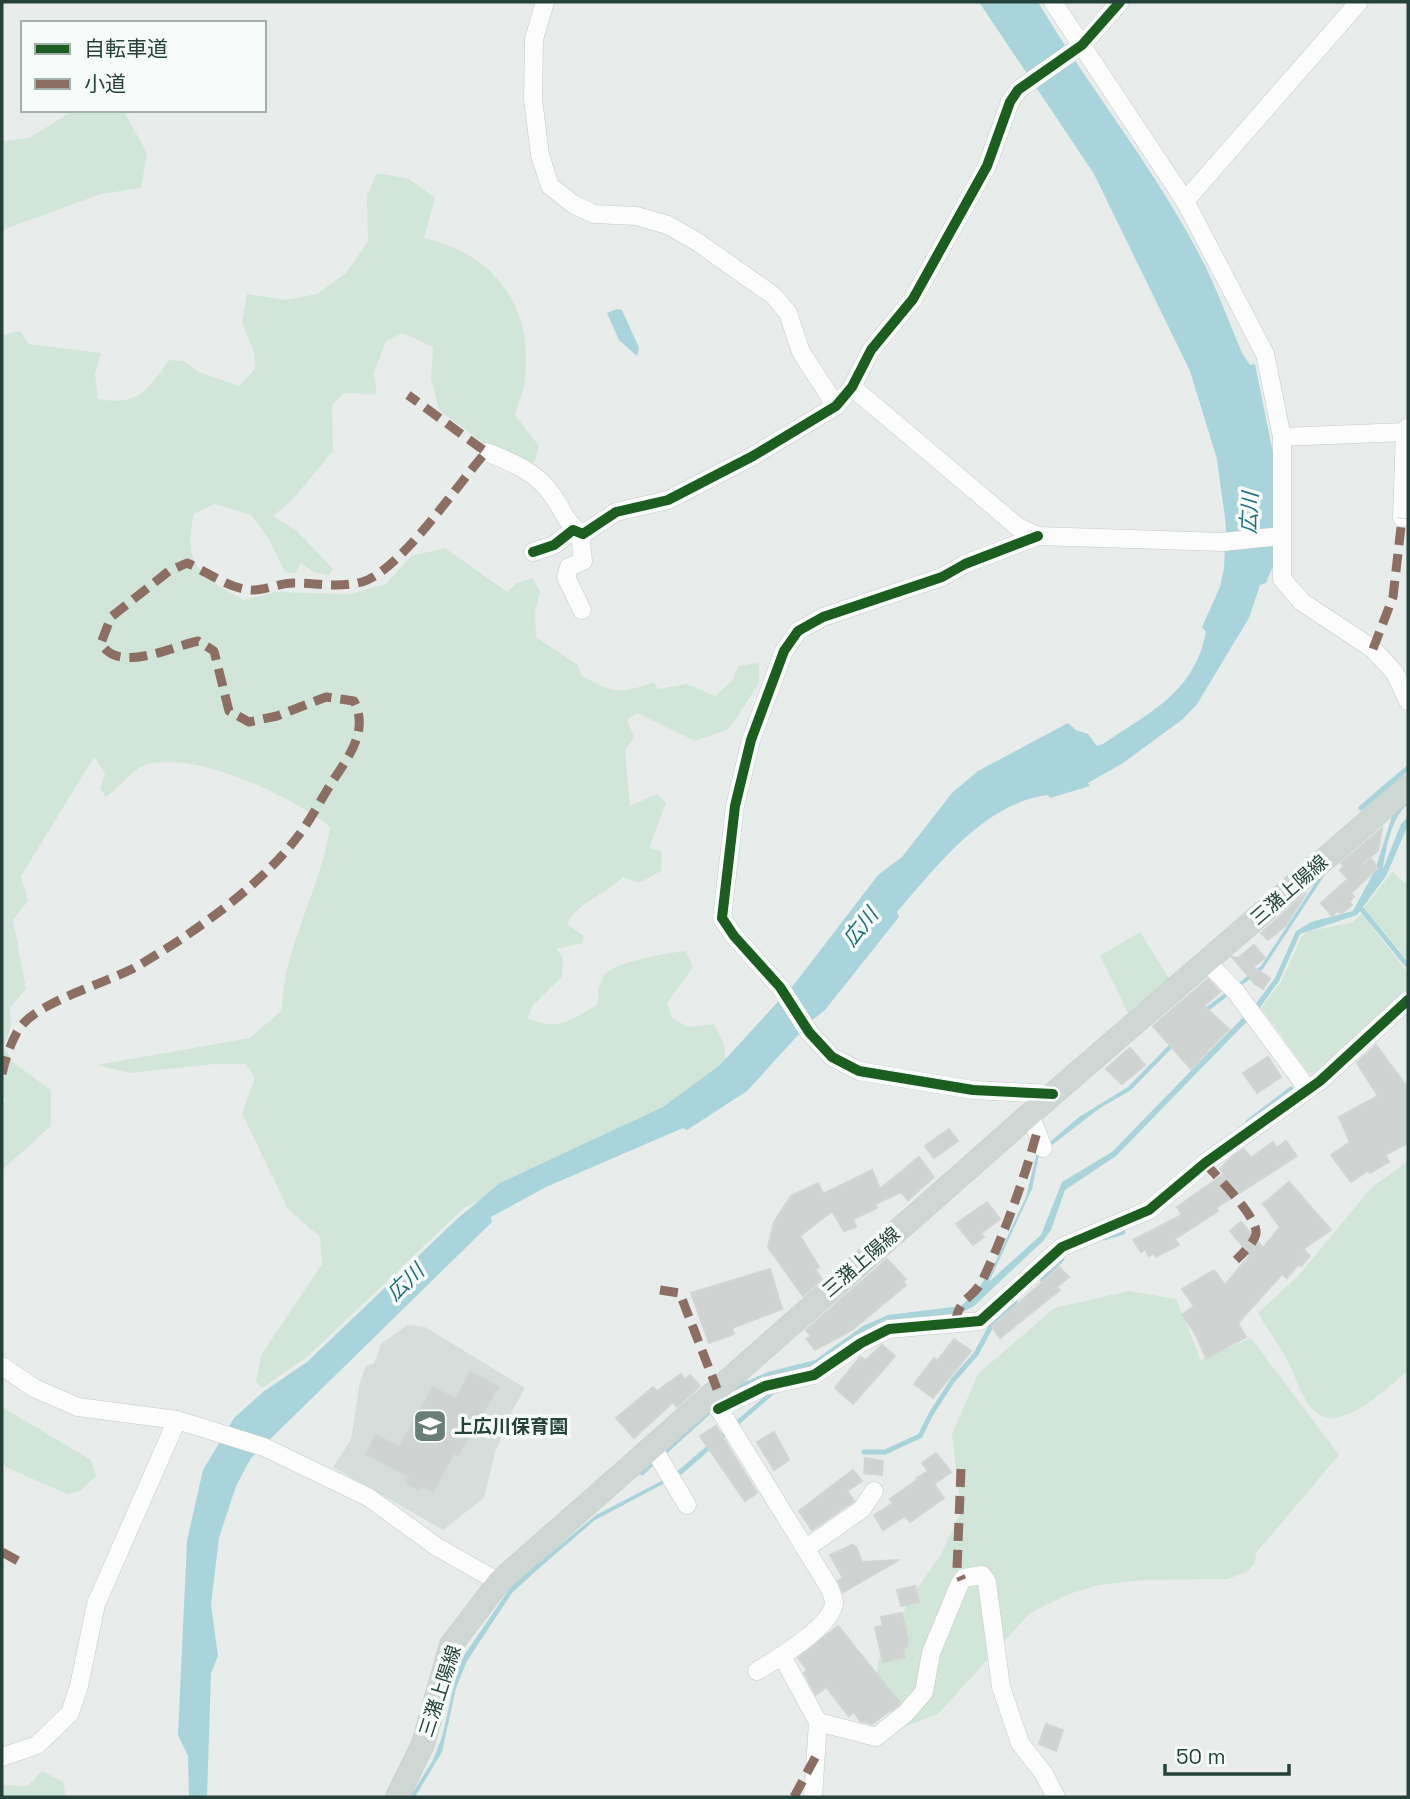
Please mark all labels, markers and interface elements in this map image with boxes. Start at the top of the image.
legend [21,21,266,112]
text: 自転車道 [84,35,168,62]
text: 小道 [84,70,126,97]
water label: 広川 [1234,489,1264,535]
street label: 三潴上陽線 [1245,849,1333,931]
water label: 広川 [836,901,885,952]
street label: 三潴上陽線 [817,1221,905,1303]
water label: 広川 [381,1256,431,1306]
school or university icon: 上広川保育園 [411,1407,449,1445]
place label: 上広川保育園 [454,1414,568,1439]
street label: 三潴上陽線 [413,1642,467,1740]
scale bar [1165,1732,1289,1776]
text: 50 m [1176,1743,1226,1770]

